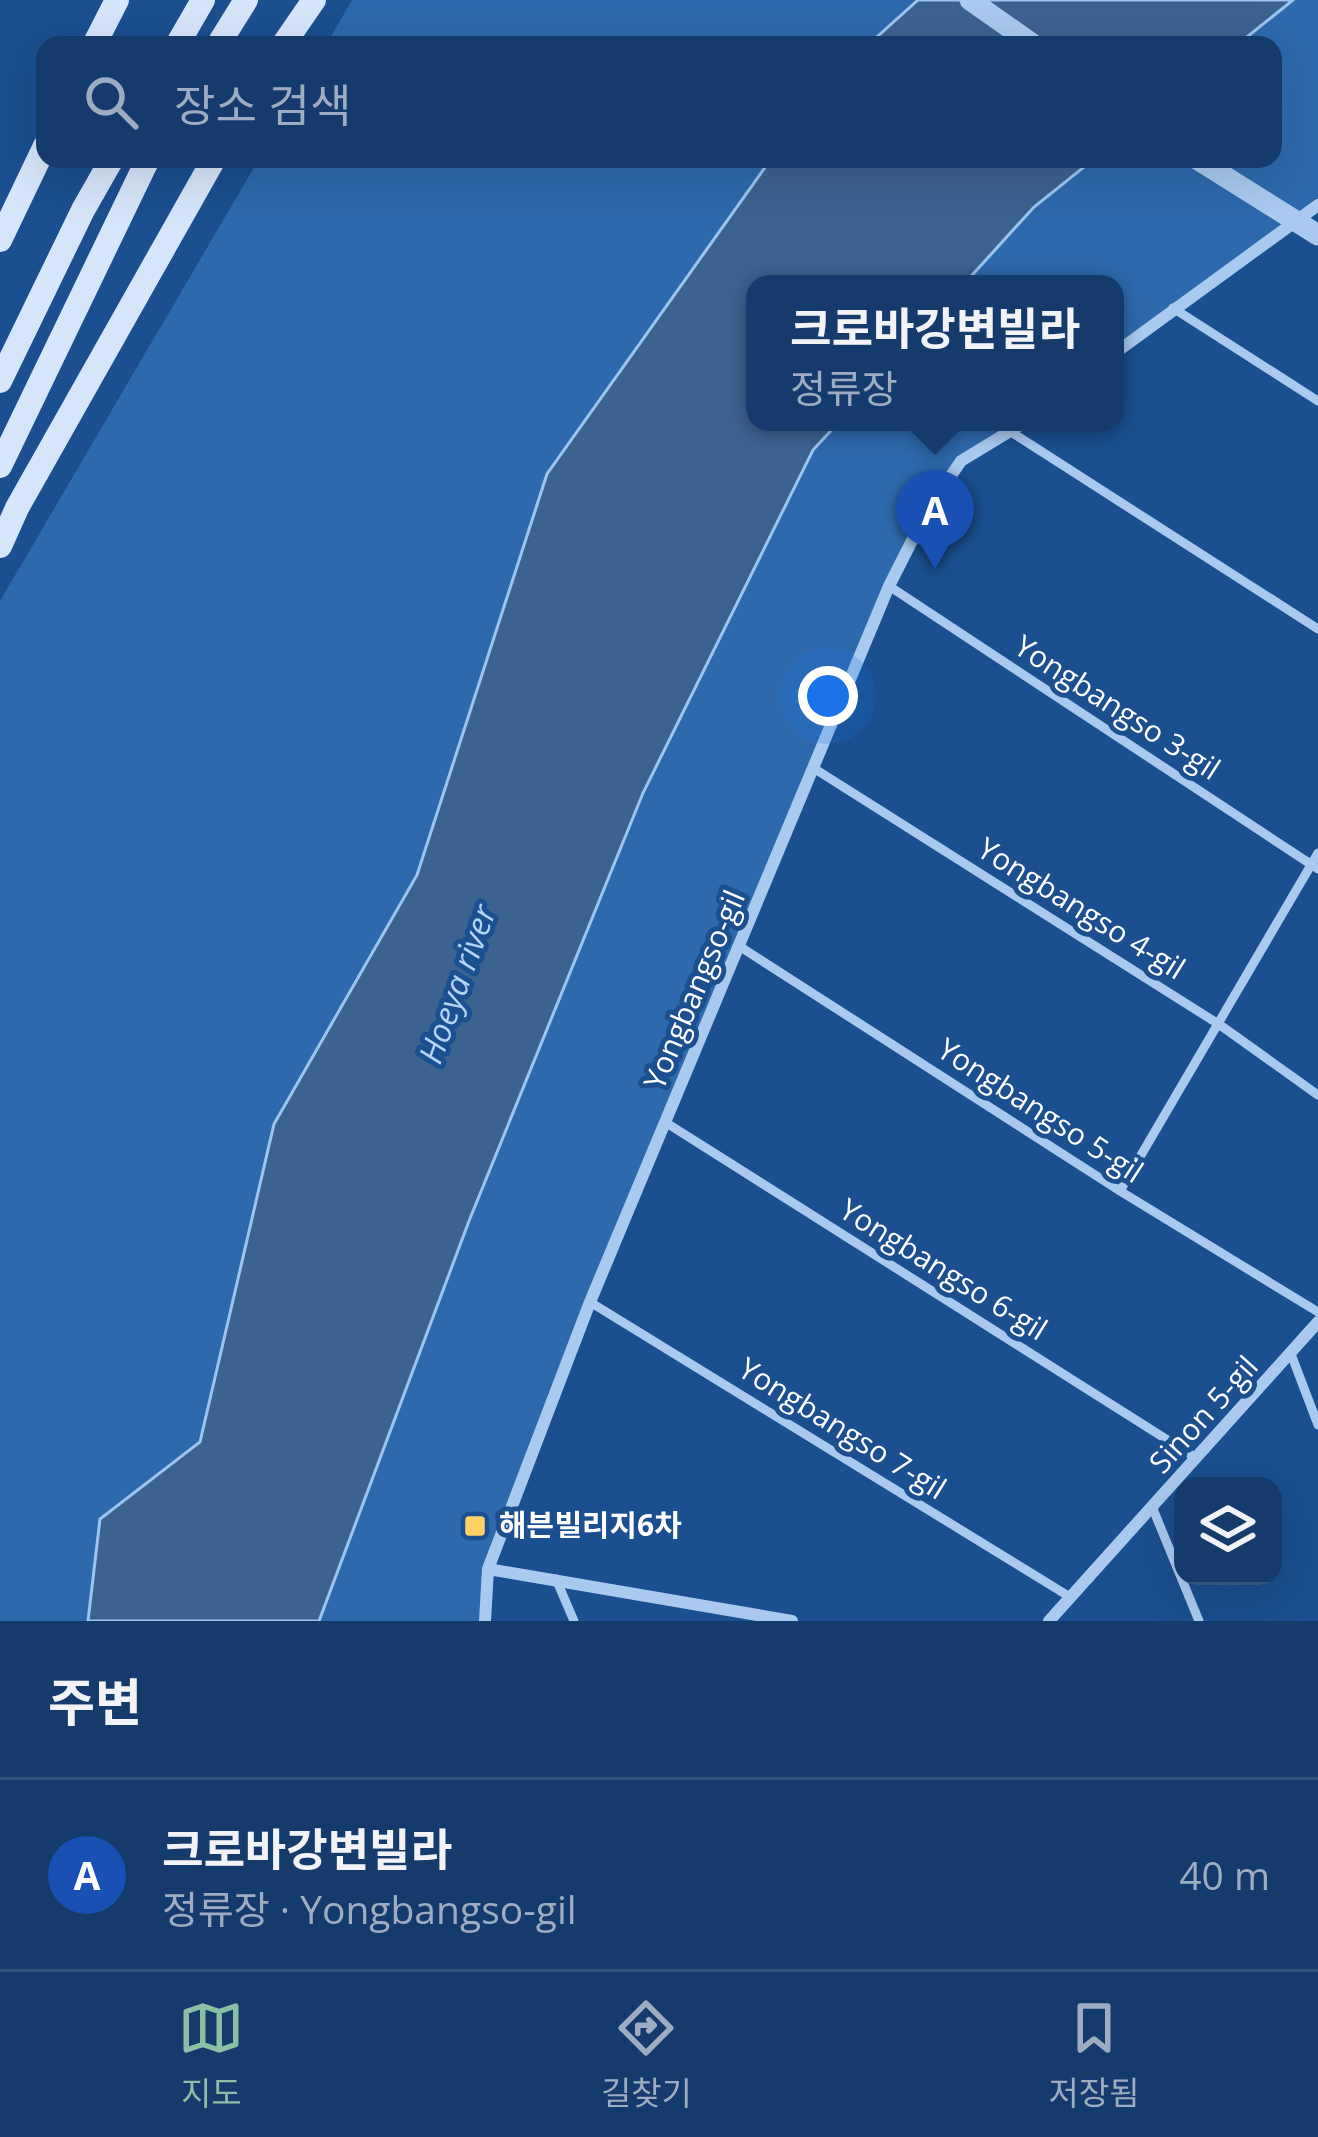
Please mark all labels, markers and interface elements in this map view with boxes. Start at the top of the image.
search box [36,36,1282,168]
icon: search [78,69,144,135]
text: 장소 검색 [174,74,351,135]
popup [746,275,1124,431]
text: 크로바강변빌라 [790,297,1080,358]
text: 정류장 [790,361,898,414]
pin: A [896,470,974,569]
street label: Yongbangso 3-gil [1007,625,1229,789]
your location [798,666,858,726]
street label: Yongbangso 4-gil [970,827,1193,988]
street label: Yongbangso-gil [633,884,754,1095]
water label: Hoeya river [407,896,507,1069]
street label: Yongbangso 5-gil [930,1028,1152,1192]
street label: Yongbangso 6-gil [832,1188,1055,1349]
street label: Sinon 5-gil [1139,1346,1267,1482]
street label: Yongbangso 7-gil [731,1347,954,1508]
map controls [1174,1477,1282,1585]
button: layers [1174,1477,1282,1585]
place label: 해븐빌리지6차 [499,1504,682,1545]
marker: 해븐빌리지6차 [462,1513,488,1539]
text: 주변 [48,1666,142,1736]
text: 크로바강변빌라 [162,1818,452,1879]
text: A [74,1848,100,1901]
text: 40 m [1179,1848,1270,1901]
text: 정류장 · Yongbangso-gil [162,1882,577,1935]
tab: 지도 [178,1995,244,2115]
tab: 길찾기 [601,1995,692,2115]
tab: 저장됨 [1049,1995,1140,2115]

